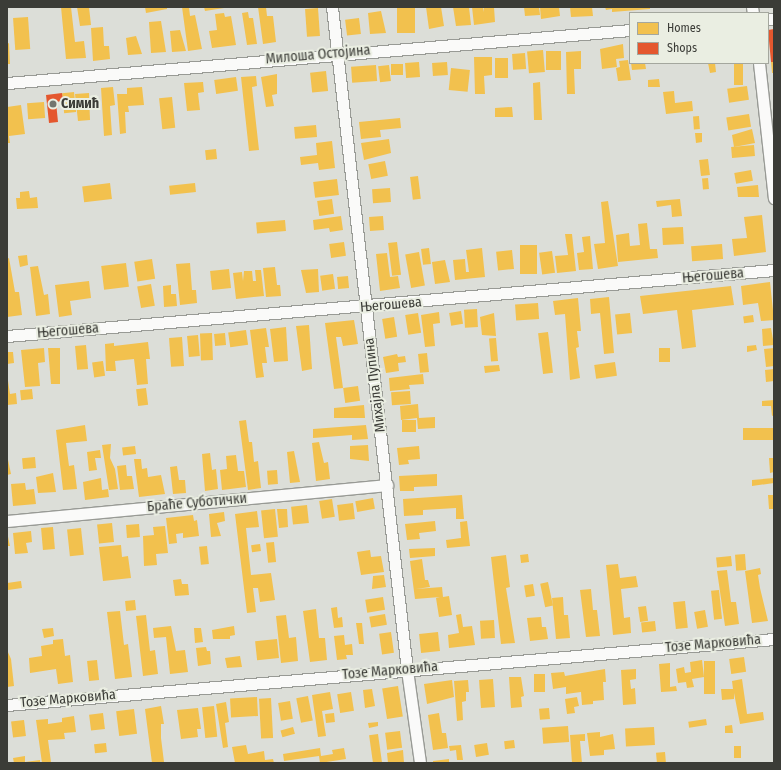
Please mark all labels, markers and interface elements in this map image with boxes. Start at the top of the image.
legend [629,12,769,64]
text: Homes [667,21,701,35]
text: Shops [667,41,697,55]
street label: Милоша Остојина [265,42,371,68]
place label: Симић [61,96,99,112]
marker: Симић [48,99,58,109]
street label: Његошева [681,265,745,287]
street label: Његошева [359,294,423,316]
street label: Његошева [36,320,100,342]
street label: Михајла Пупина [361,337,389,433]
street label: Браће Суботички [146,490,248,516]
street label: Тозе Марковића [664,631,762,657]
street label: Тозе Марковића [341,658,439,684]
street label: Тозе Марковића [19,686,117,712]

